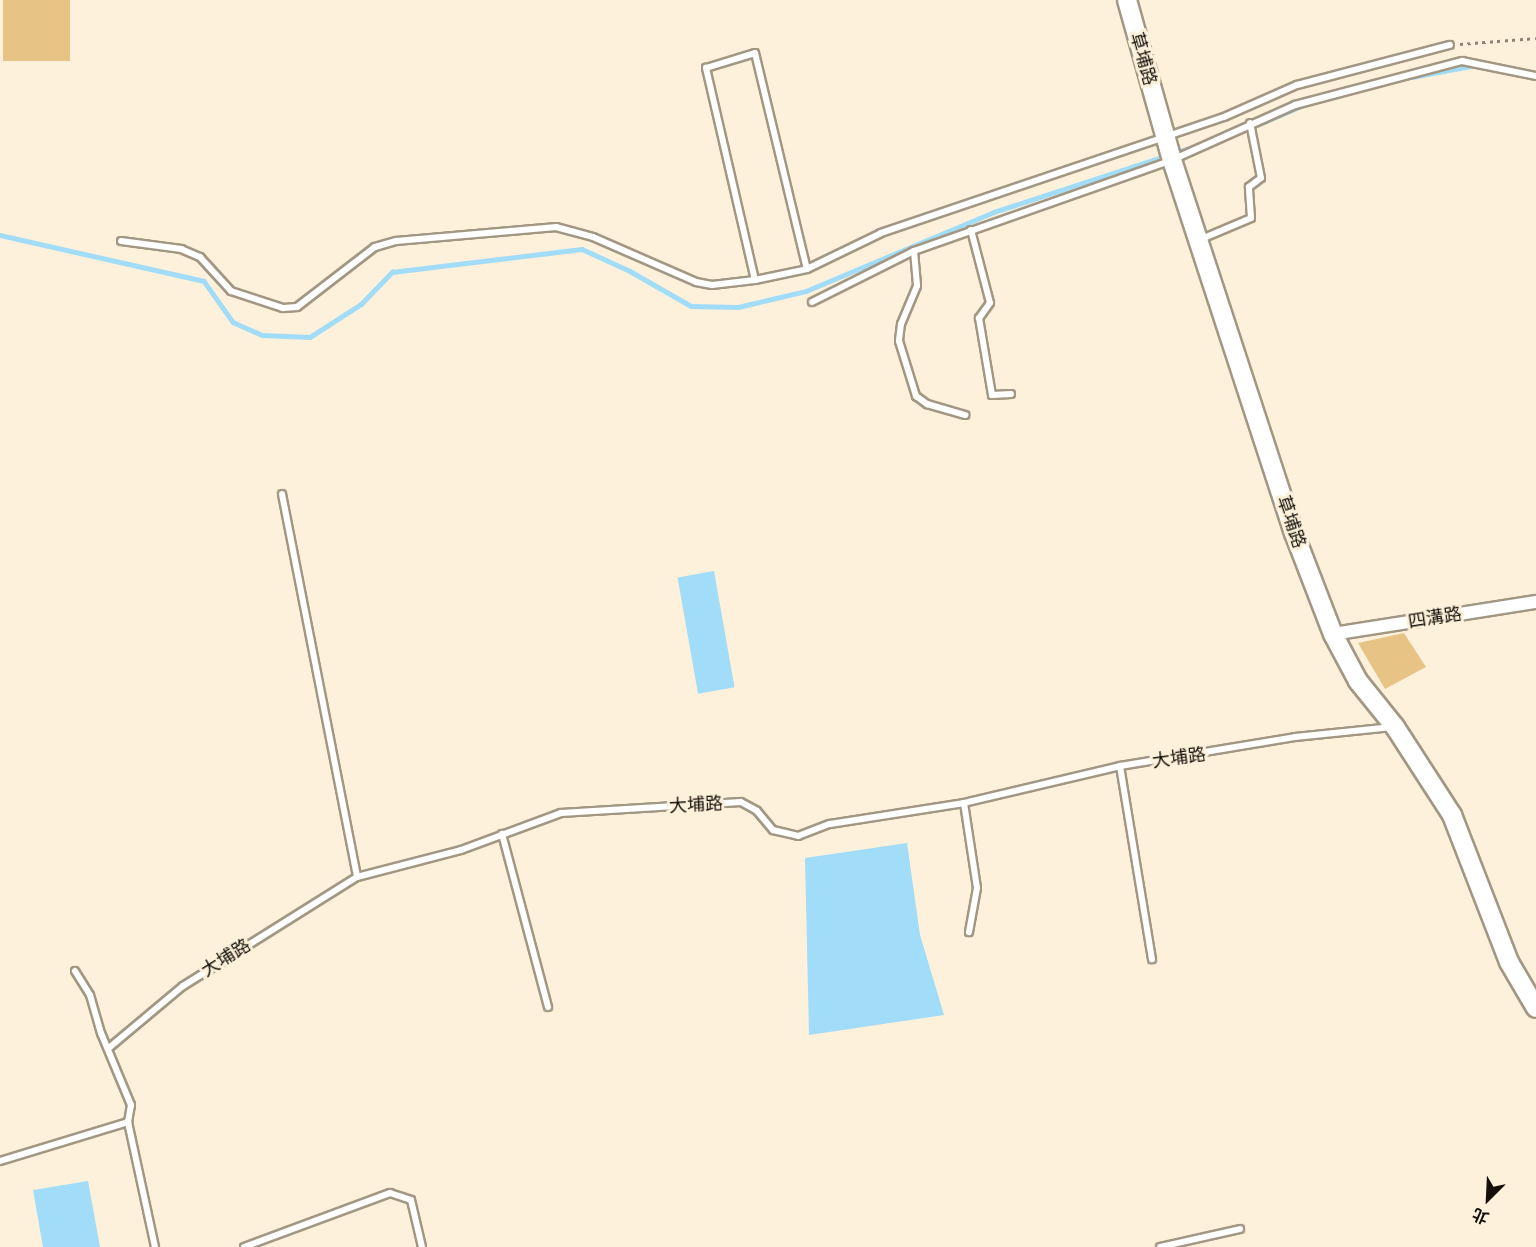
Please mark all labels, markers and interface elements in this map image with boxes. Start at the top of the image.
street label: 草埔路 [1125,30,1161,88]
street label: 草埔路 [1272,493,1310,551]
street label: 四溝路 [1407,603,1463,633]
street label: 大埔路 [1151,744,1207,772]
street label: 大埔路 [668,793,724,817]
street label: 大埔路 [197,935,255,981]
north arrow [1458,1169,1518,1229]
text: 北 [1469,1204,1492,1228]

